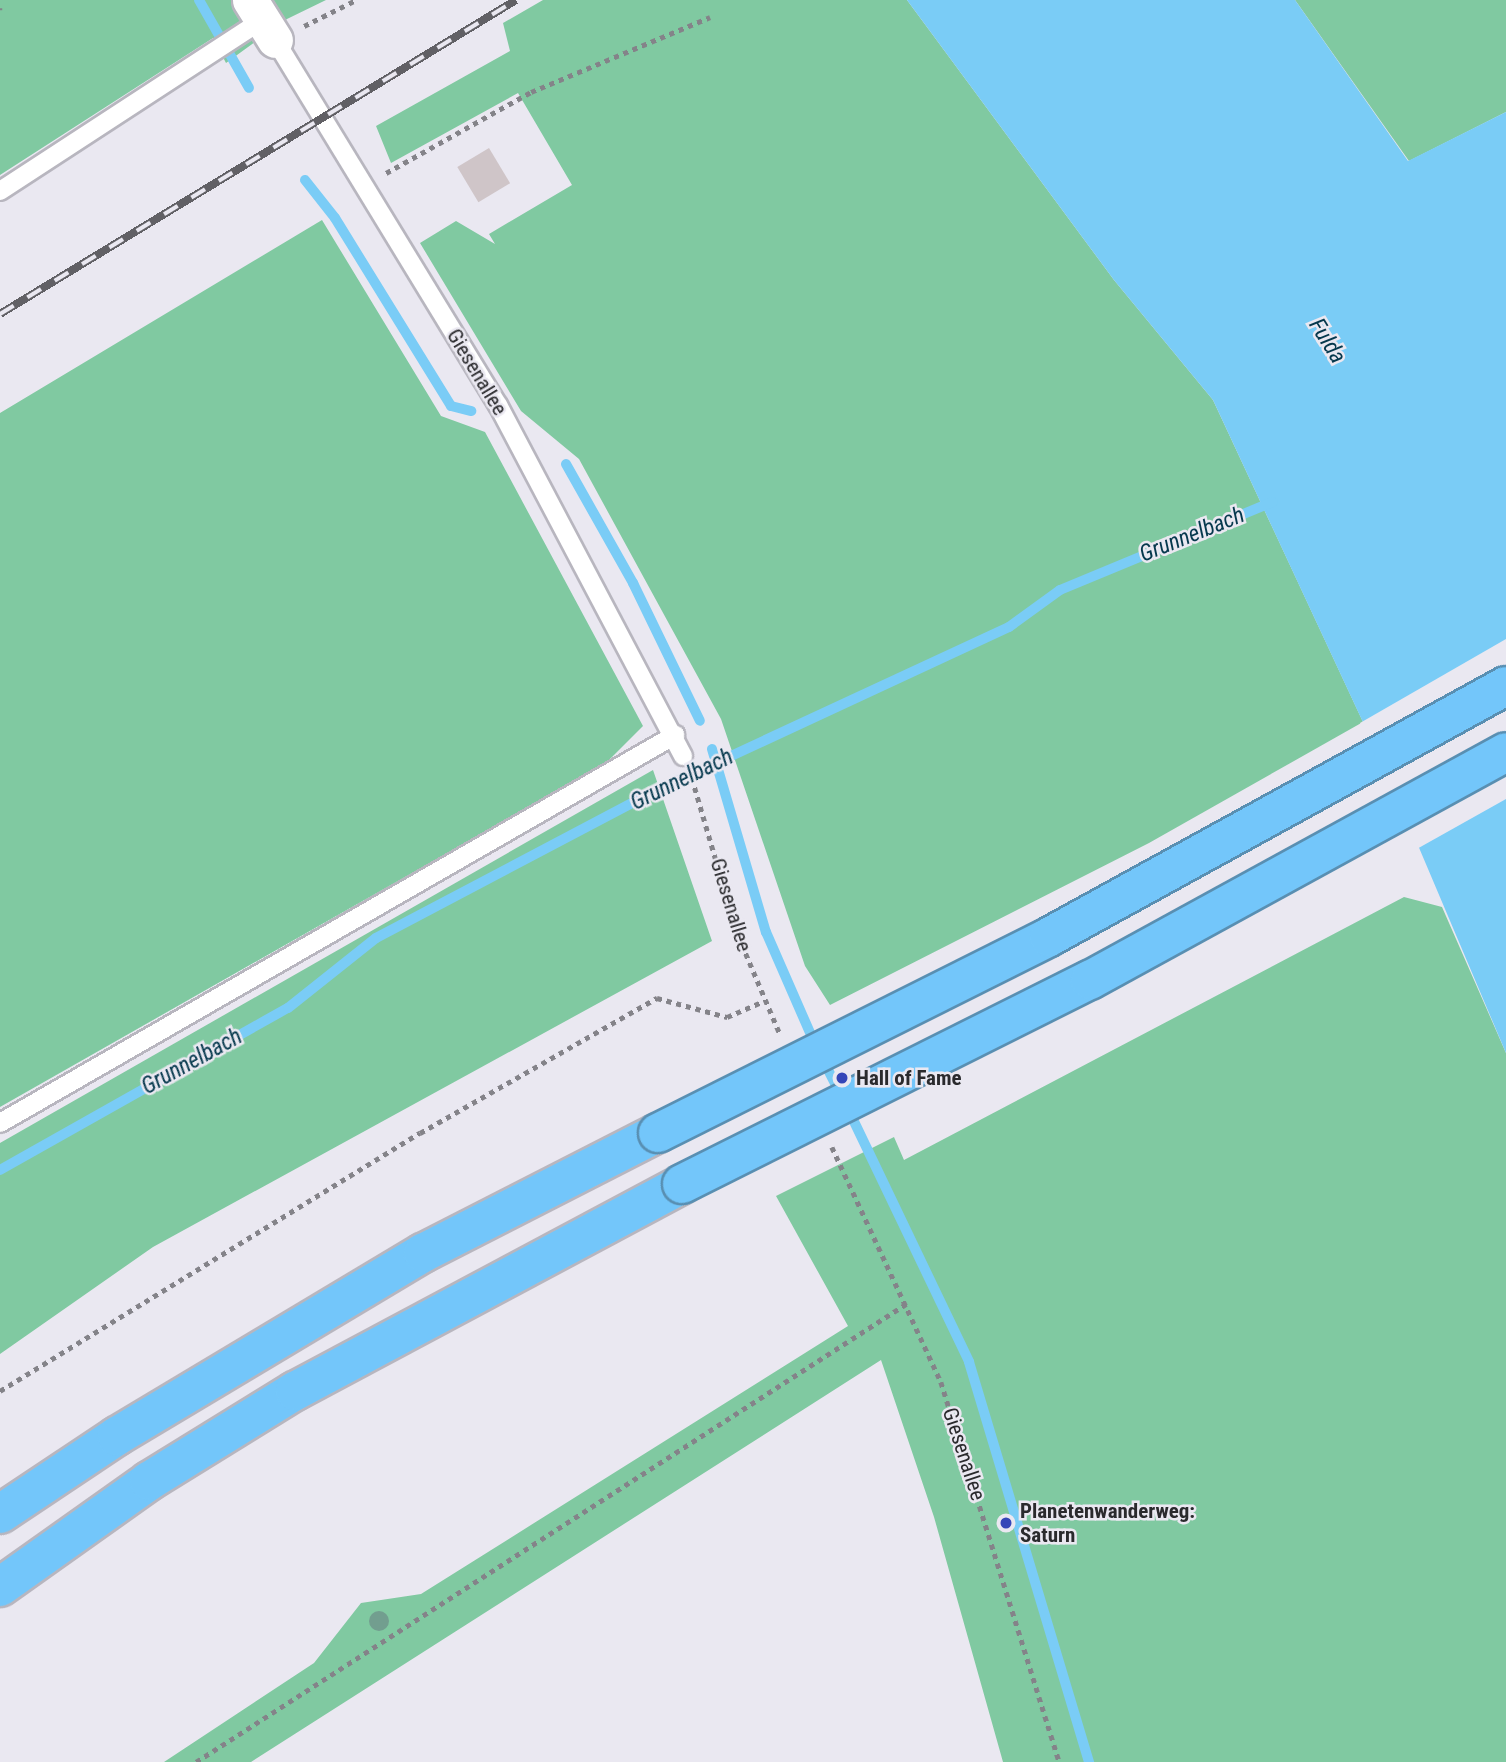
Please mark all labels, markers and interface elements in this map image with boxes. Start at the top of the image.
water label: Fulda [1303,313,1351,369]
street label: Giesenallee [441,324,513,420]
water label: Grunnelbach [1136,501,1248,569]
water label: Grunnelbach [626,743,738,817]
street label: Giesenallee [705,855,757,955]
water label: Grunnelbach [137,1023,247,1101]
place label: Hall of Fame [856,1065,962,1091]
marker: Hall of Fame [834,1070,850,1086]
street label: Giesenallee [937,1404,991,1504]
place label: Planetenwanderweg: Saturn [1020,1498,1195,1548]
marker: Planetenwanderweg: Saturn [998,1515,1014,1531]

